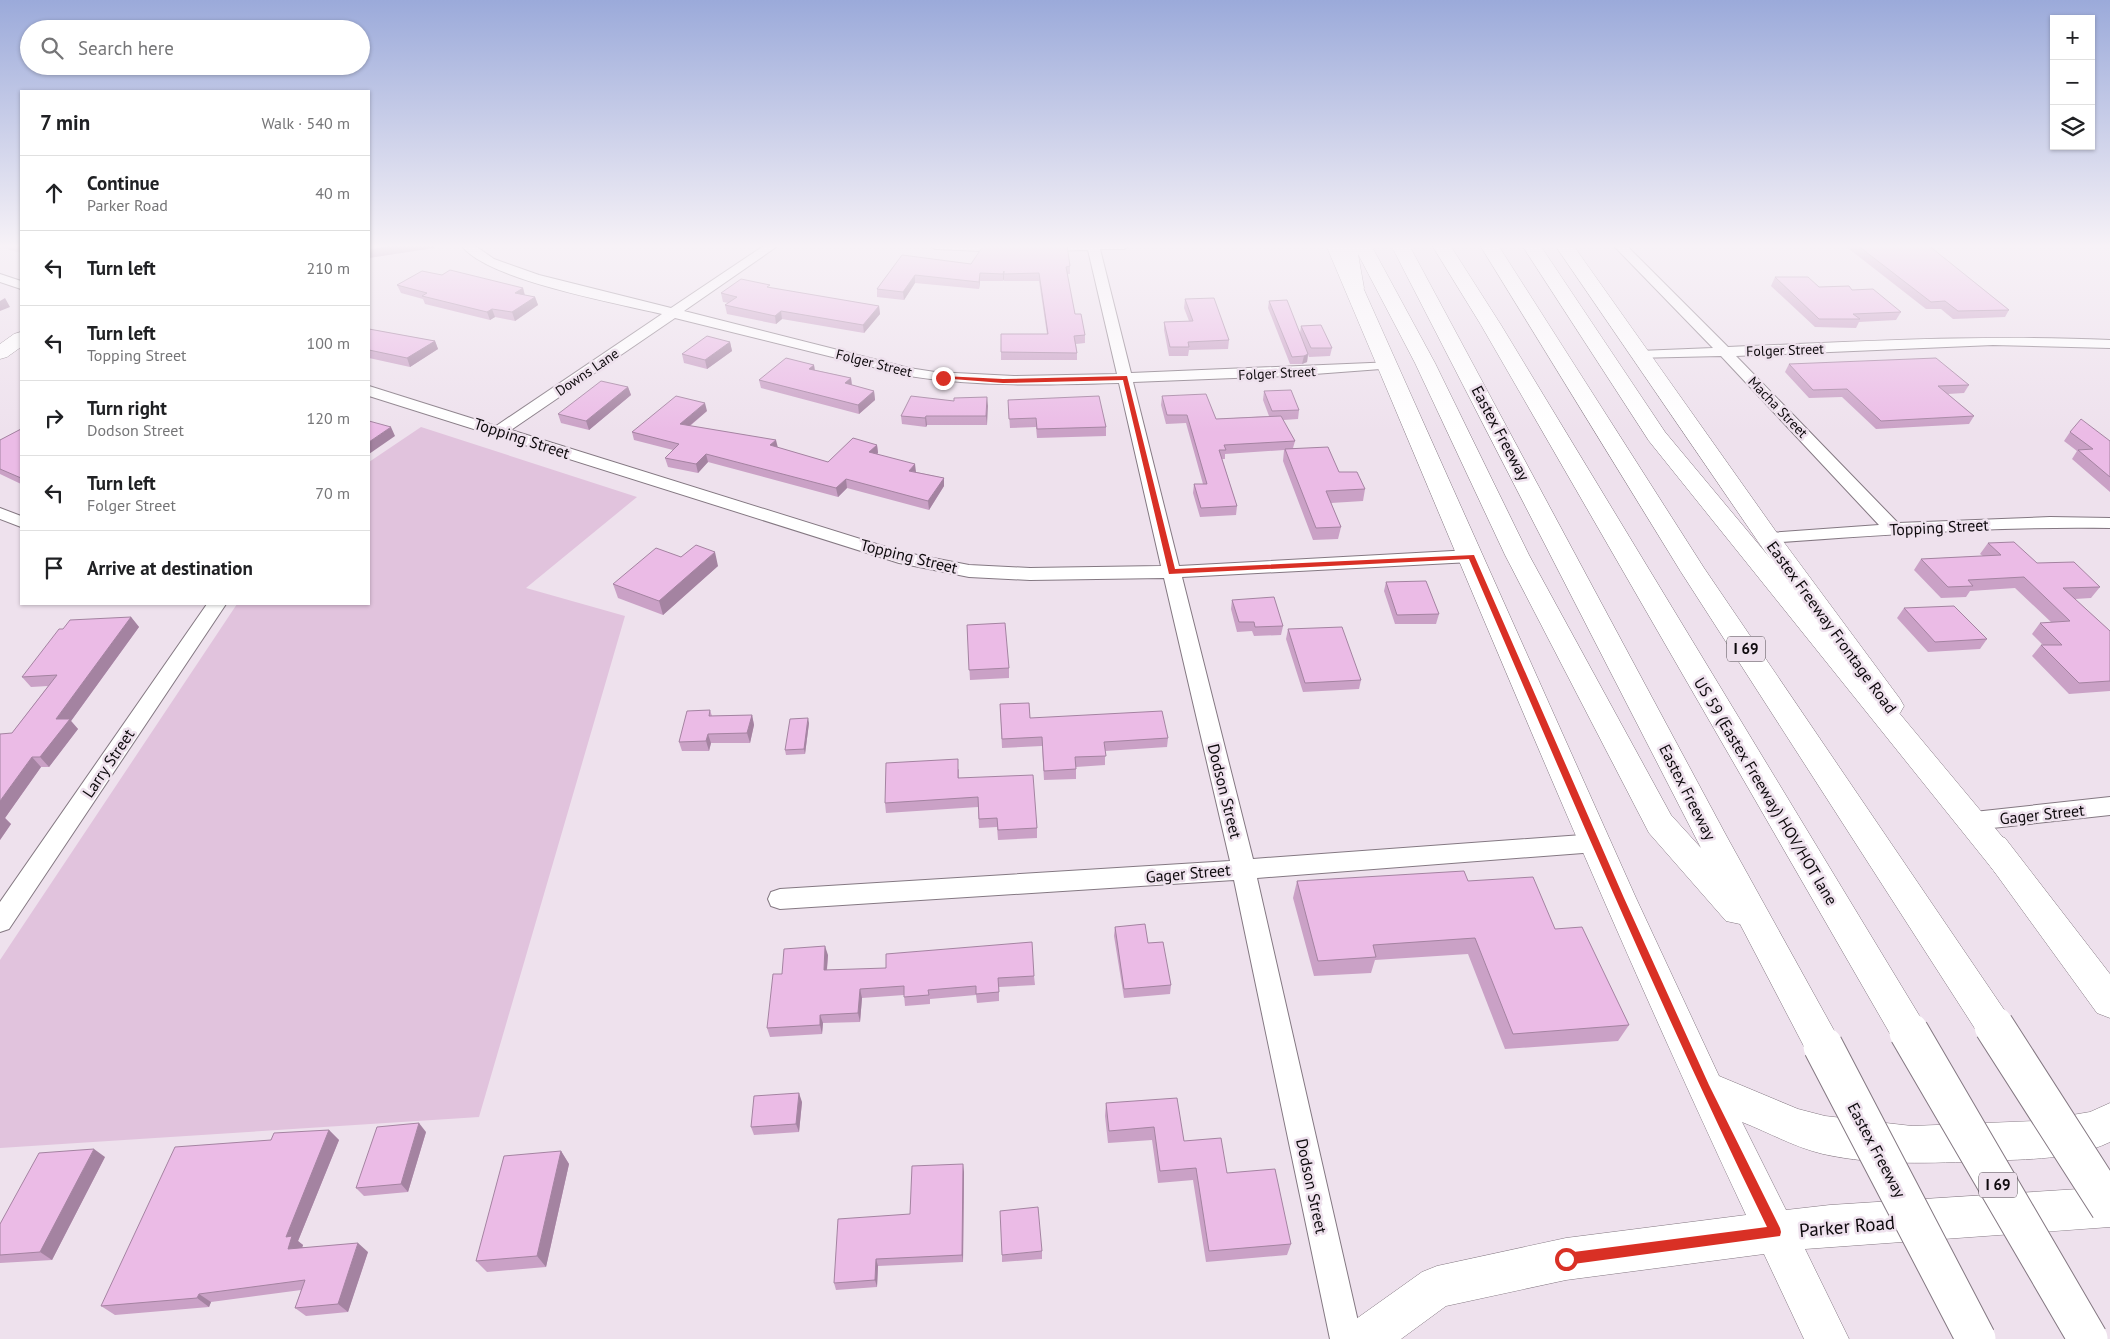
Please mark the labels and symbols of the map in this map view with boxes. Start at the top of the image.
street label: Folger Street [1746,340,1824,360]
street label: Downs Lane [552,344,622,400]
street label: Folger Street [834,345,914,381]
street label: Folger Street [1238,362,1317,384]
route end [932,367,955,390]
street label: Macha Street [1744,373,1812,442]
street label: Eastex Freeway [1468,382,1535,485]
street label: Topping Street [472,413,573,463]
street label: Topping Street [1889,514,1990,540]
street label: Topping Street [858,534,960,578]
street label: Eastex Freeway Frontage Road [1763,537,1901,717]
road number: I 69 [1727,636,1765,662]
street label: US 59 (Eastex Freeway) HOV/HOT lane [1690,673,1842,909]
street label: Larry Street [78,724,139,801]
street label: Eastex Freeway [1655,741,1721,844]
street label: Dodson Street [1204,742,1247,841]
street label: Gager Street [1999,800,2086,828]
street label: Gager Street [1145,859,1232,887]
street label: Eastex Freeway [1844,1099,1911,1202]
street label: Dodson Street [1292,1137,1332,1236]
road number: I 69 [1979,1172,2017,1198]
street label: Parker Road [1798,1210,1896,1242]
route start [1555,1248,1578,1271]

